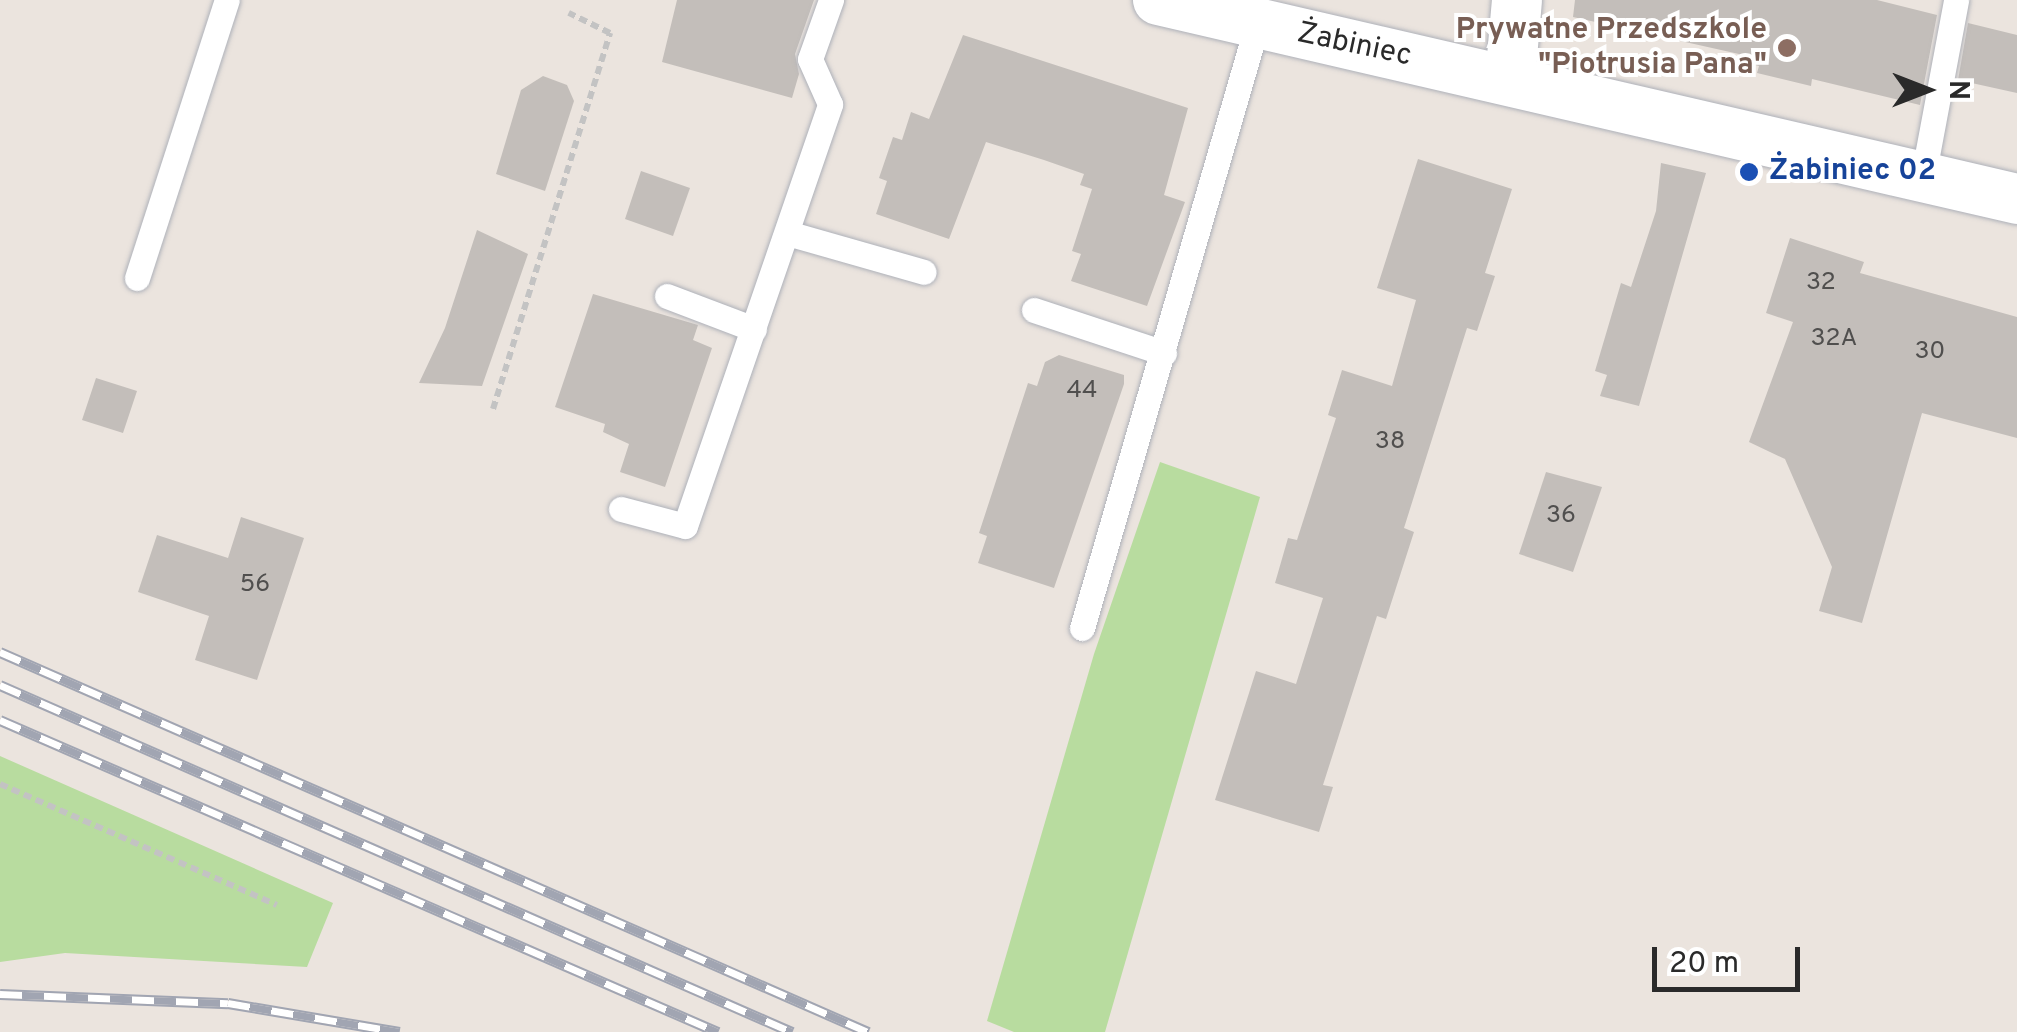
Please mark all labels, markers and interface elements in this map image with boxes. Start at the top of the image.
place label: Prywatne Przedszkole "Piotrusia Pana" [1456,13,1767,84]
street label: Żabiniec [1294,16,1414,76]
marker: Prywatne Przedszkole "Piotrusia Pana" [1776,37,1798,59]
north arrow [1877,40,1977,140]
text: N [1939,80,1975,100]
place label: Żabiniec 02 [1769,154,1936,190]
marker: Żabiniec 02 [1738,161,1760,183]
house number: 32 [1806,268,1836,298]
house number: 32A [1811,324,1857,354]
house number: 30 [1915,337,1945,367]
house number: 44 [1066,376,1098,406]
house number: 38 [1375,427,1405,457]
house number: 36 [1546,501,1576,531]
house number: 56 [240,570,270,600]
scale bar [1657,927,1804,989]
text: 20 m [1669,946,1739,983]

